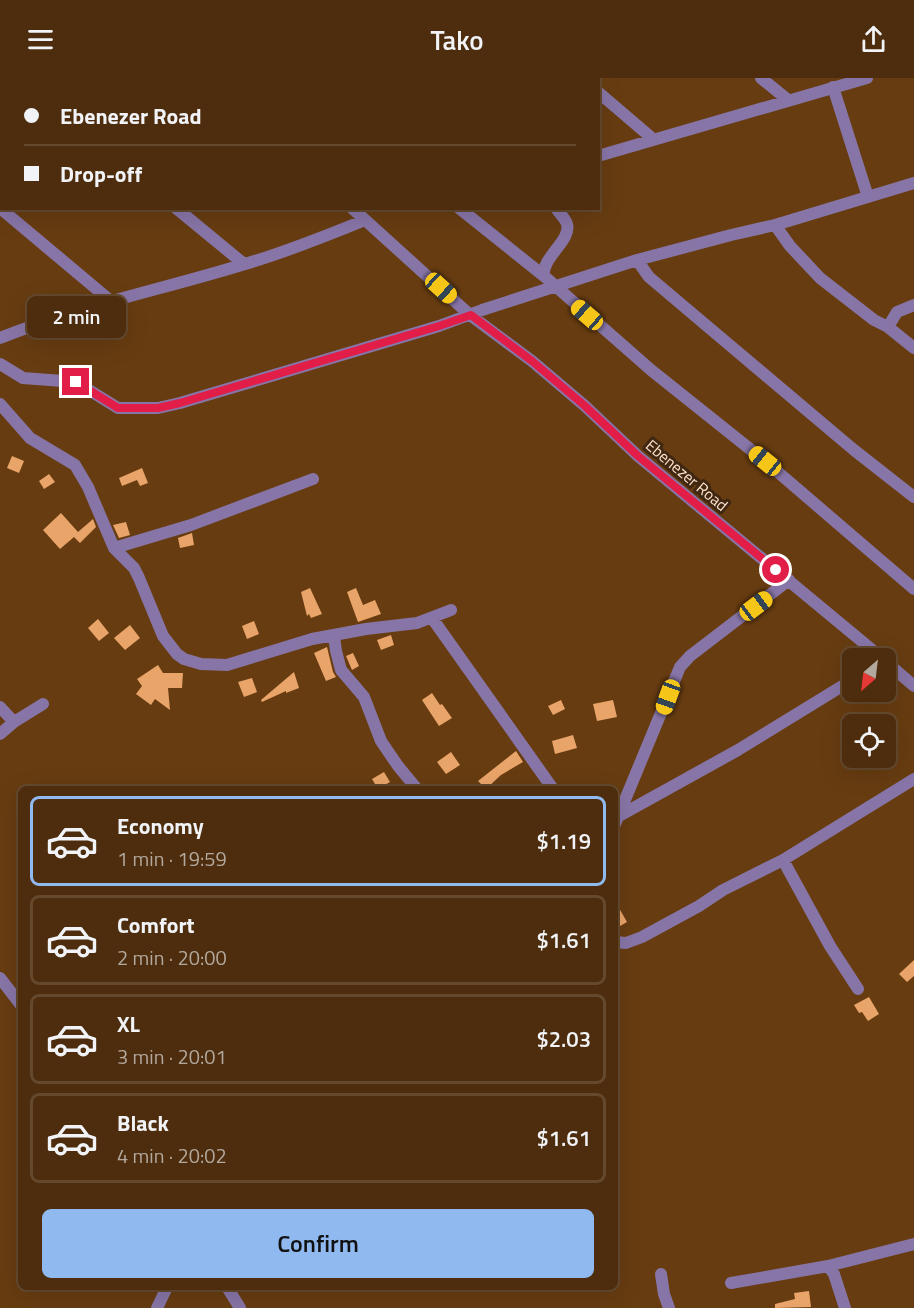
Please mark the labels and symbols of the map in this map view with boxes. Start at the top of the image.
car [422,269,460,307]
callout: 2 min [26,295,125,337]
car [568,296,606,334]
route end [62,368,89,395]
street label: Ebenezer Road [641,433,733,517]
car [745,443,785,479]
route start [762,556,789,583]
car [736,588,776,624]
north arrow [842,648,896,702]
car [653,677,683,717]

